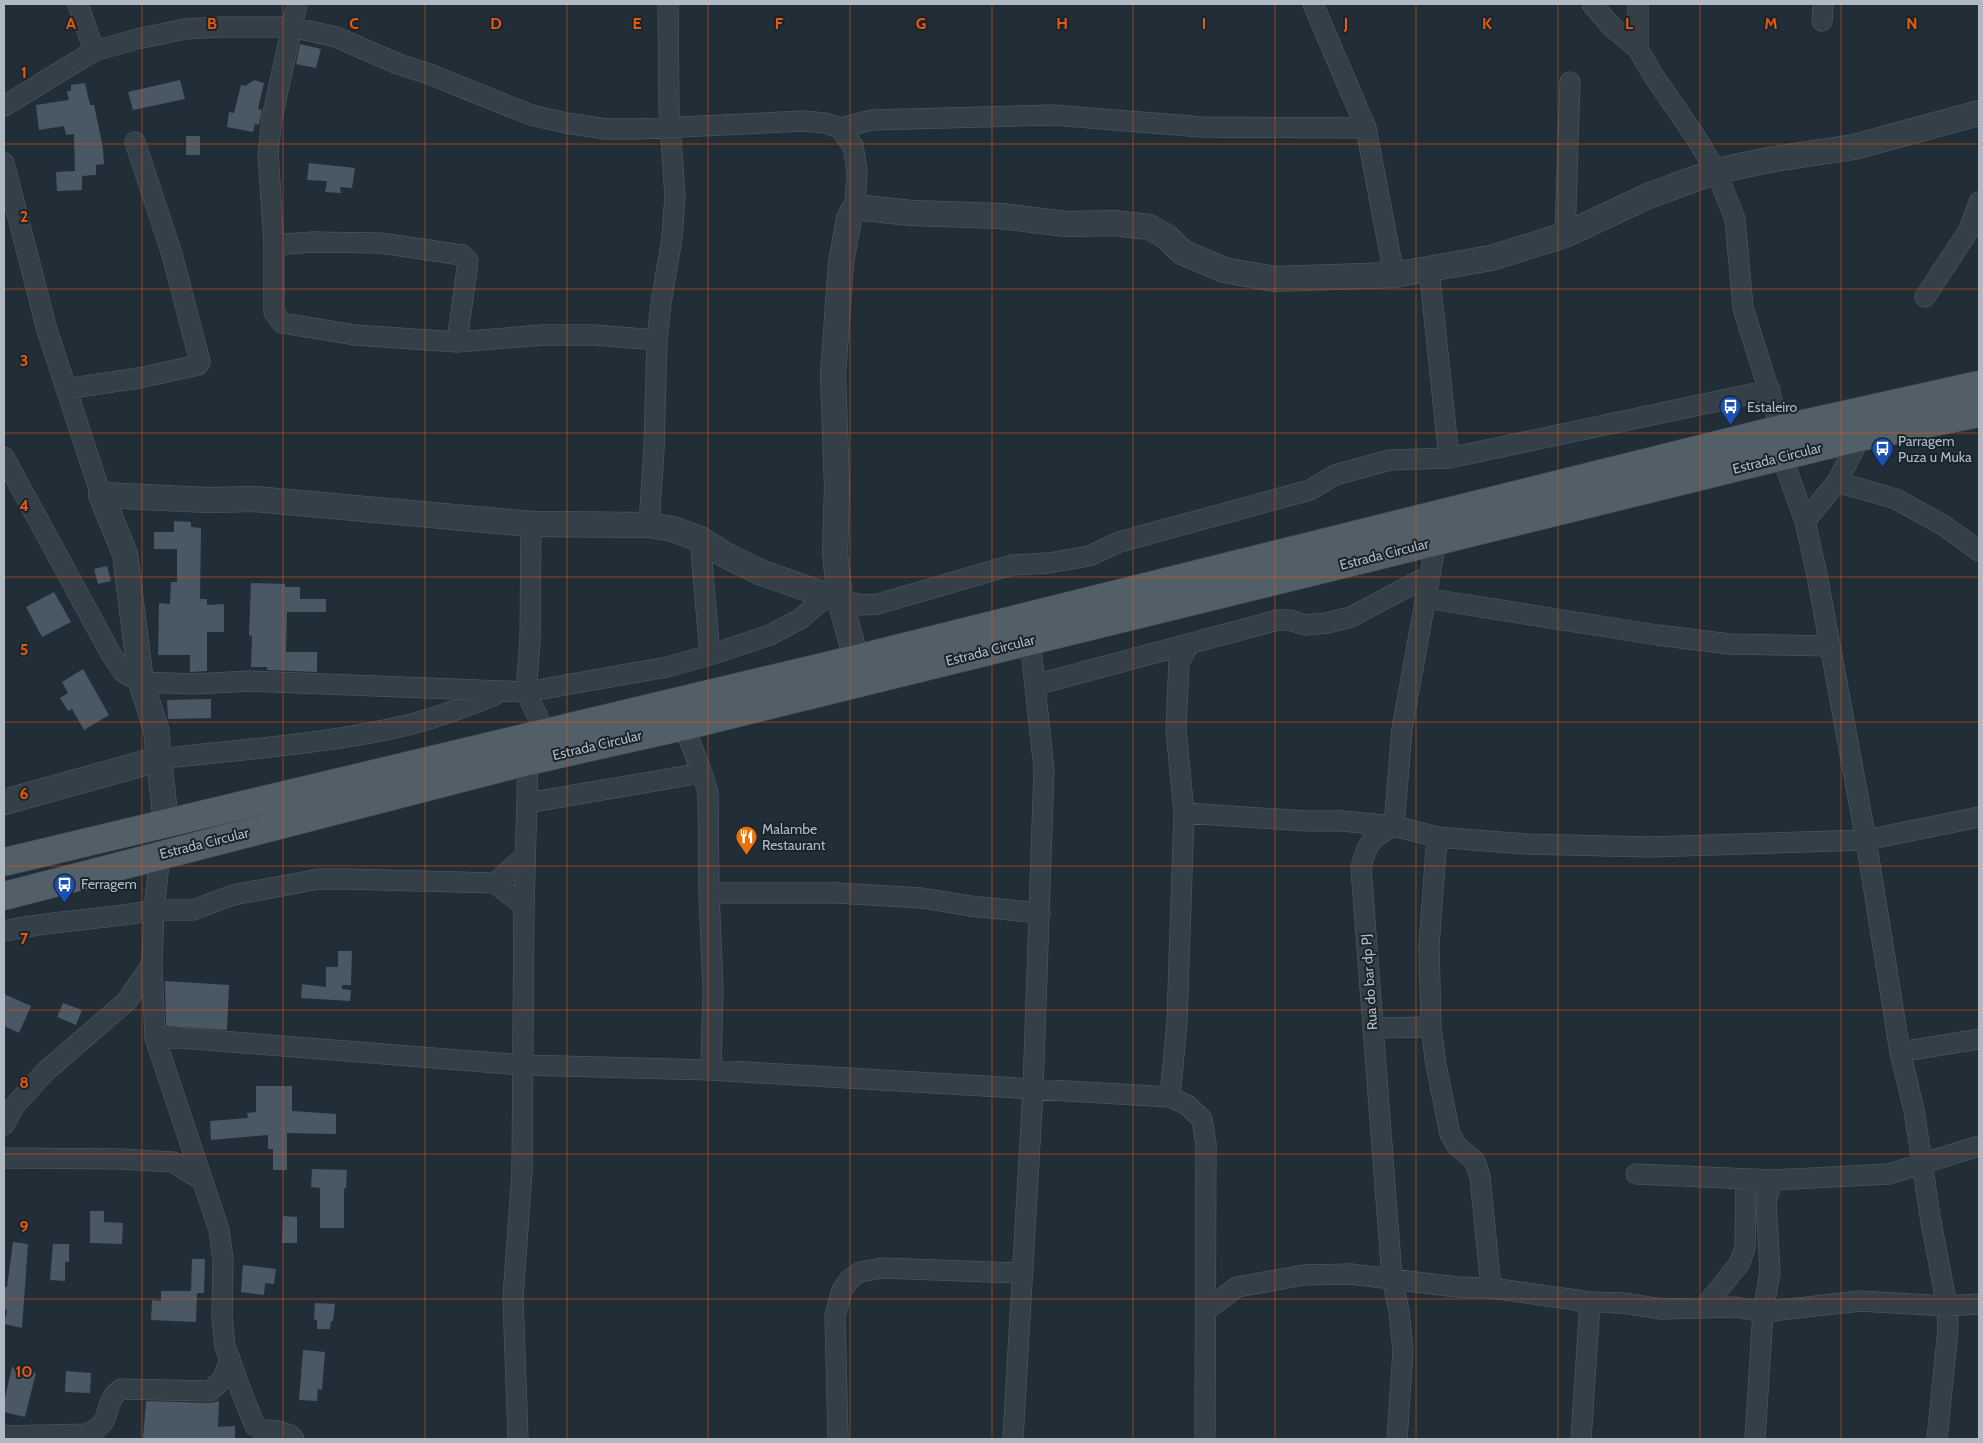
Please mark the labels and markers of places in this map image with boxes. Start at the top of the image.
bus stop icon: Estaleiro [1719,395,1743,426]
place label: Estaleiro [1747,398,1798,416]
place label: Parragem Puza u Muka [1898,432,1972,466]
bus stop icon: Parragem Puza u Muka [1870,437,1894,468]
place label: Malambe Restaurant [762,820,826,854]
restaurant icon: Malambe Restaurant [734,825,758,856]
bus stop icon: Ferragem [53,872,77,903]
place label: Ferragem [81,875,137,893]

